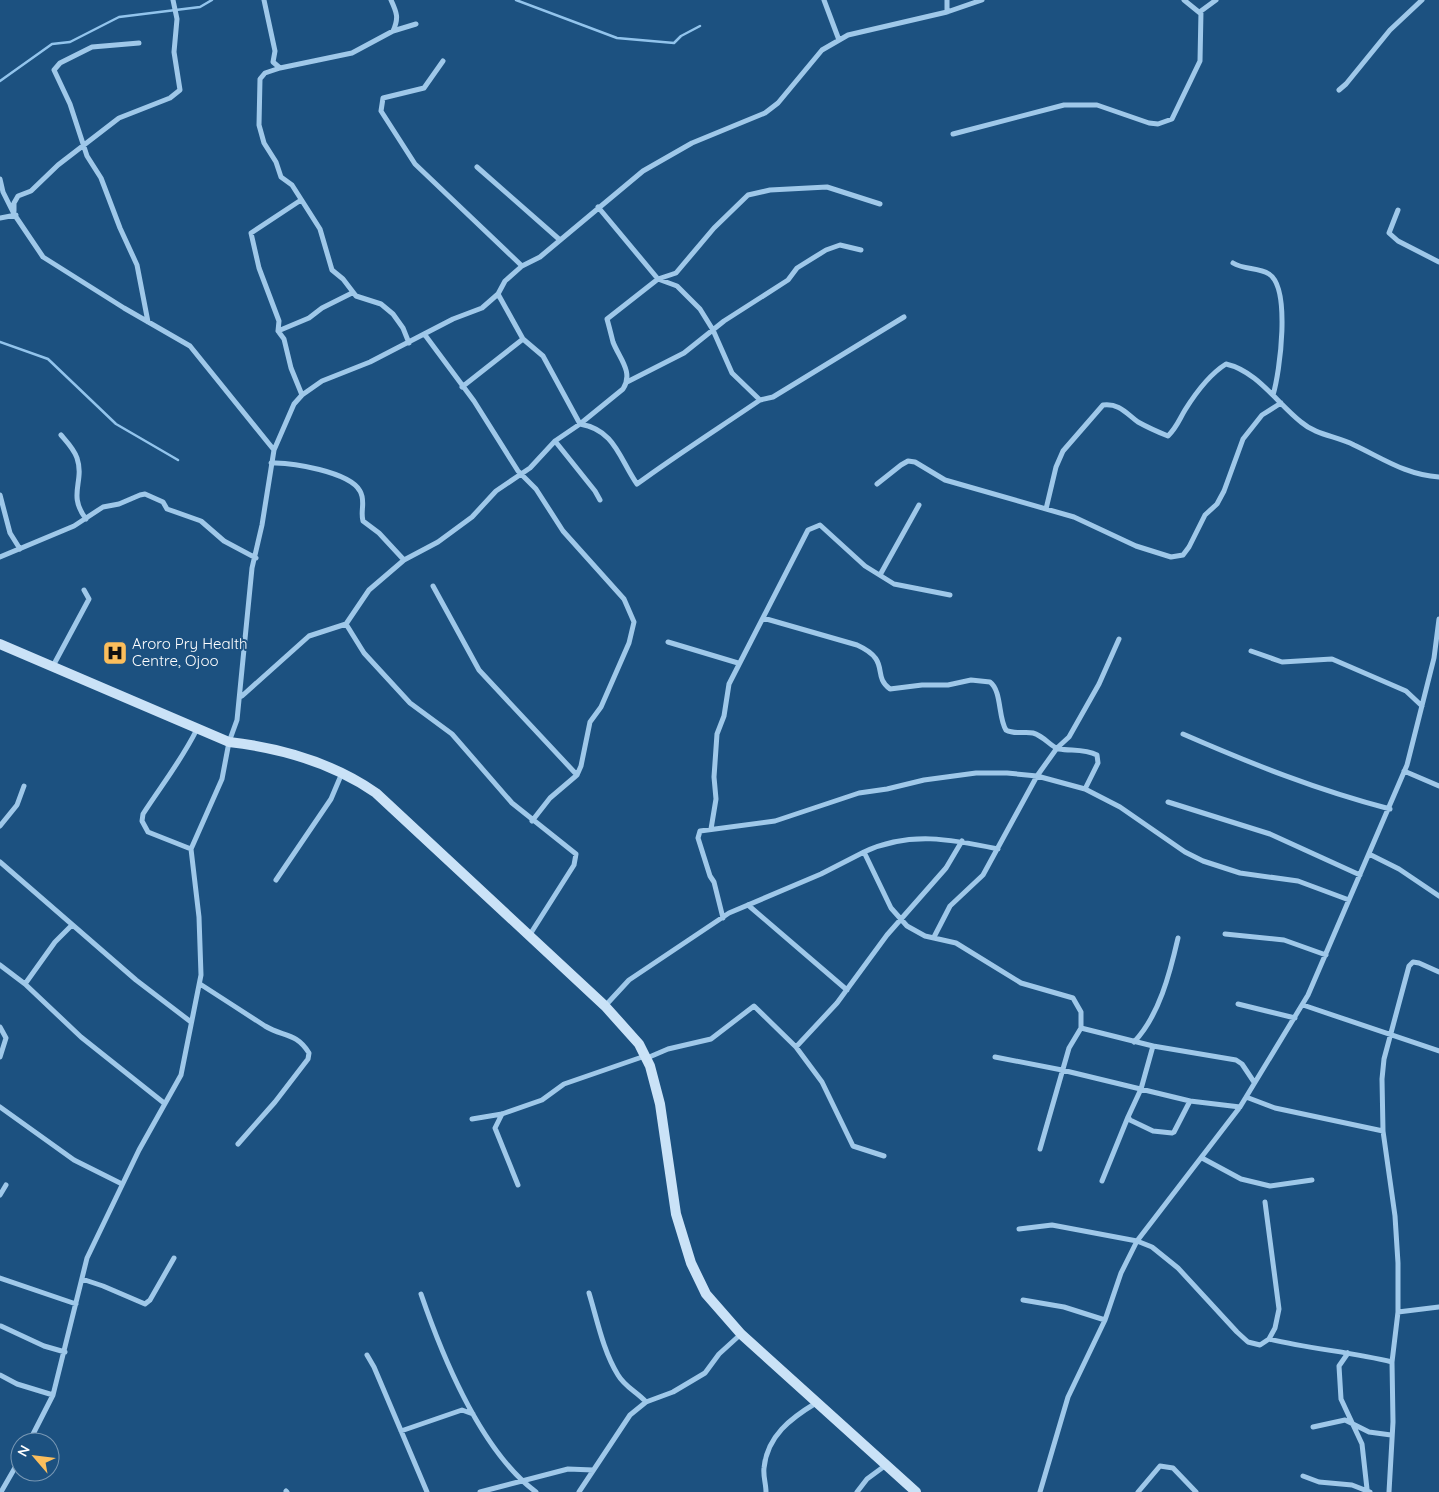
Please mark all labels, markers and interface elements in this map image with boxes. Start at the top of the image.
place label: Aroro Pry Health Centre, Ojoo [132,634,248,670]
hospital icon: Aroro Pry Health Centre, Ojoo [102,640,128,666]
north arrow [10,1432,60,1482]
text: N [13,1442,34,1460]

